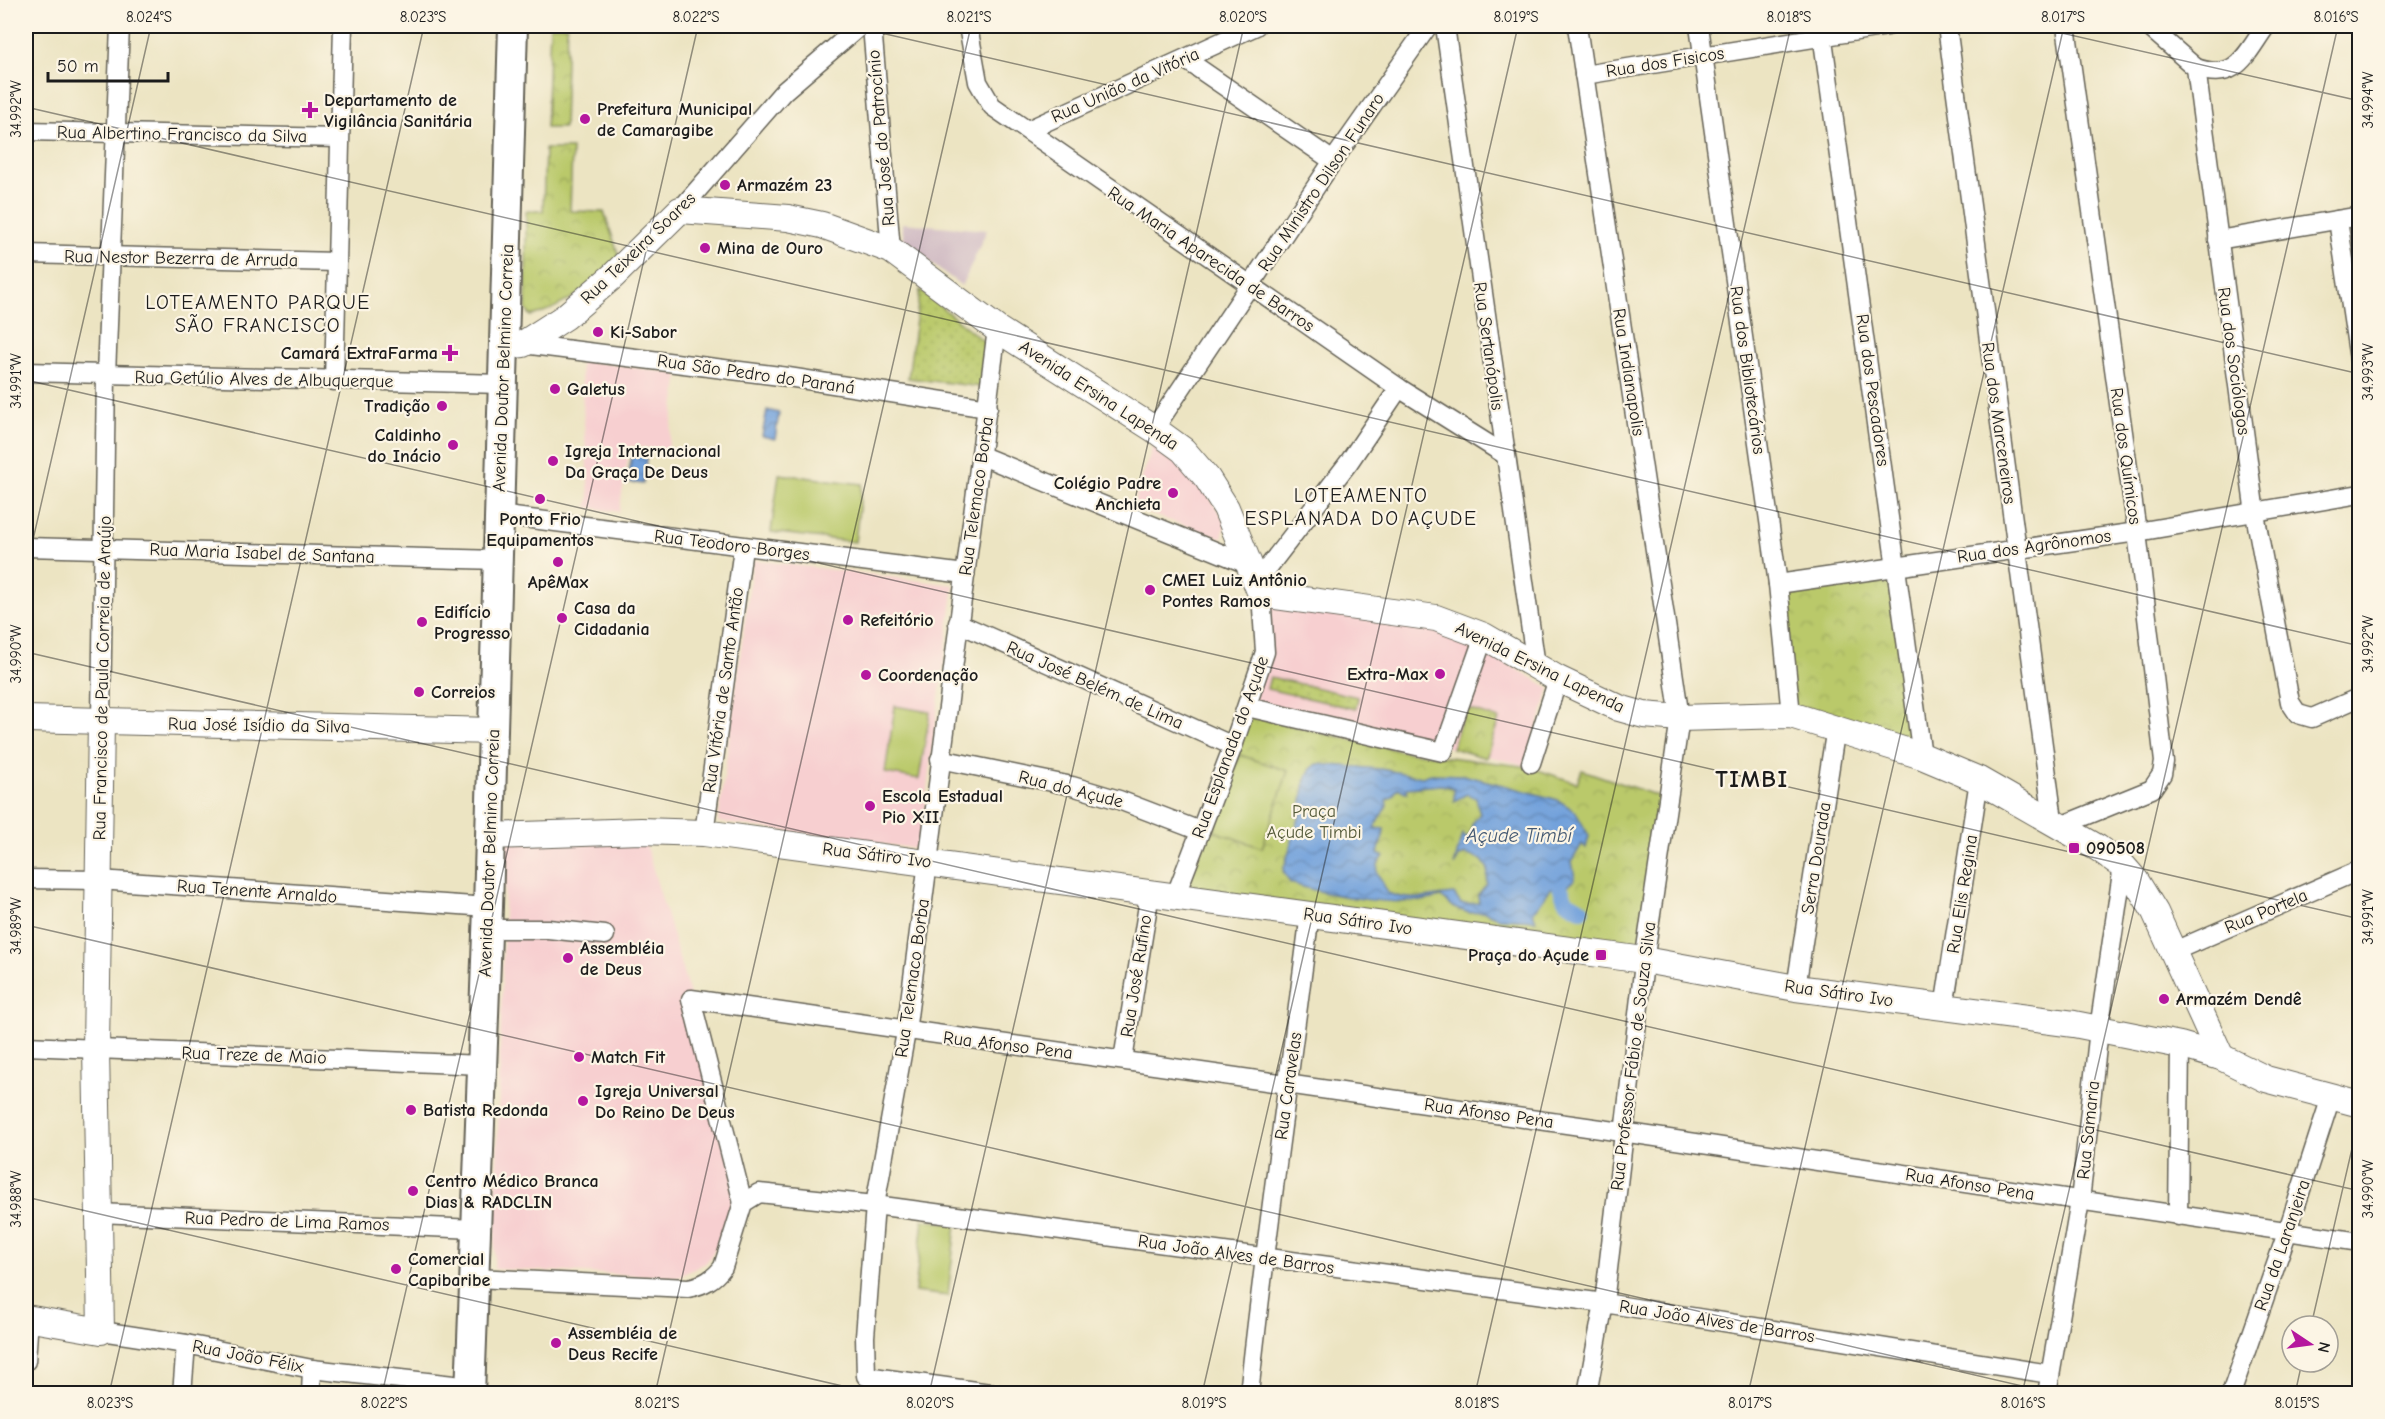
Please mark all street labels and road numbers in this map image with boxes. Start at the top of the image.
street label: Rua União da Vitória [1048,43,1202,128]
street label: Rua dos Fisicos [1605,43,1726,82]
street label: Rua José do Patrocínio [863,49,900,227]
street label: Rua Ministro Dilson Funaro [1254,89,1389,276]
street label: Rua Albertino Francisco da Silva [57,122,307,147]
street label: Rua Maria Aparecida de Barros [1103,182,1318,337]
street label: Rua Teixeira Soares [576,188,700,309]
street label: Avenida Doutor Belmino Correia [489,244,518,492]
street label: Rua Nestor Bezerra de Arruda [64,246,298,271]
street label: Rua Sertanópolis [1469,281,1508,412]
street label: Rua dos Bibliotecários [1725,285,1770,456]
street label: Rua dos Sociólogos [2213,286,2254,436]
street label: Rua Indianapolis [1608,307,1649,437]
street label: Rua dos Pescadores [1851,312,1894,468]
street label: Avenida Ersina Lapenda [1015,336,1182,455]
street label: Rua dos Marceneiros [1977,341,2020,505]
street label: Rua São Pedro do Paraná [656,350,856,399]
street label: Rua Getúlio Alves de Albuquerque [134,367,394,392]
street label: Rua dos Químicos [2105,386,2146,526]
street label: Rua Telemaco Borba [955,415,998,577]
street label: Rua Francisco de Paula Correia de Araújo [89,515,116,841]
street label: Rua dos Agrônomos [1956,525,2112,568]
street label: Rua Teodoro Borges [653,526,811,565]
street label: Rua Maria Isabel de Santana [149,539,375,568]
street label: Rua Vitória de Santo Antão [699,586,748,794]
street label: Avenida Ersina Lapenda [1452,617,1628,718]
street label: Rua José Belém de Lima [1003,637,1186,734]
street label: Rua Esplanada do Açude [1188,653,1273,841]
street label: Rua José Isídio da Silva [168,713,350,738]
street label: Avenida Doutor Belmino Correia [475,729,504,977]
street label: Rua do Açude [1016,766,1125,813]
street label: Serra Dourada [1797,801,1836,916]
street label: Rua Elis Regina [1943,833,1982,955]
street label: Rua Sátiro Ivo [821,838,933,873]
street label: Rua Tenente Arnaldo [176,875,338,908]
street label: Rua Portela [2222,885,2311,938]
street label: Rua Telemaco Borba [891,897,934,1059]
street label: Rua Sátiro Ivo [1302,903,1414,940]
street label: Rua José Rufino [1116,913,1157,1039]
street label: Rua Professor Fábio de Souza Silva [1607,920,1660,1192]
street label: Rua Sátiro Ivo [1783,975,1895,1012]
street label: Rua Afonso Pena [942,1027,1074,1064]
street label: Rua Caravelas [1271,1031,1306,1141]
street label: Rua Treze de Maio [181,1042,327,1069]
street label: Rua Samaria [2073,1080,2104,1180]
street label: Rua Afonso Pena [1423,1094,1555,1133]
street label: Rua Afonso Pena [1904,1164,2036,1205]
street label: Rua da Laranjeira [2250,1177,2315,1314]
street label: Rua Pedro de Lima Ramos [184,1207,390,1236]
street label: Rua João Alves de Barros [1137,1230,1335,1279]
street label: Rua João Alves de Barros [1618,1296,1816,1347]
street label: Rua João Félix [191,1335,306,1378]

